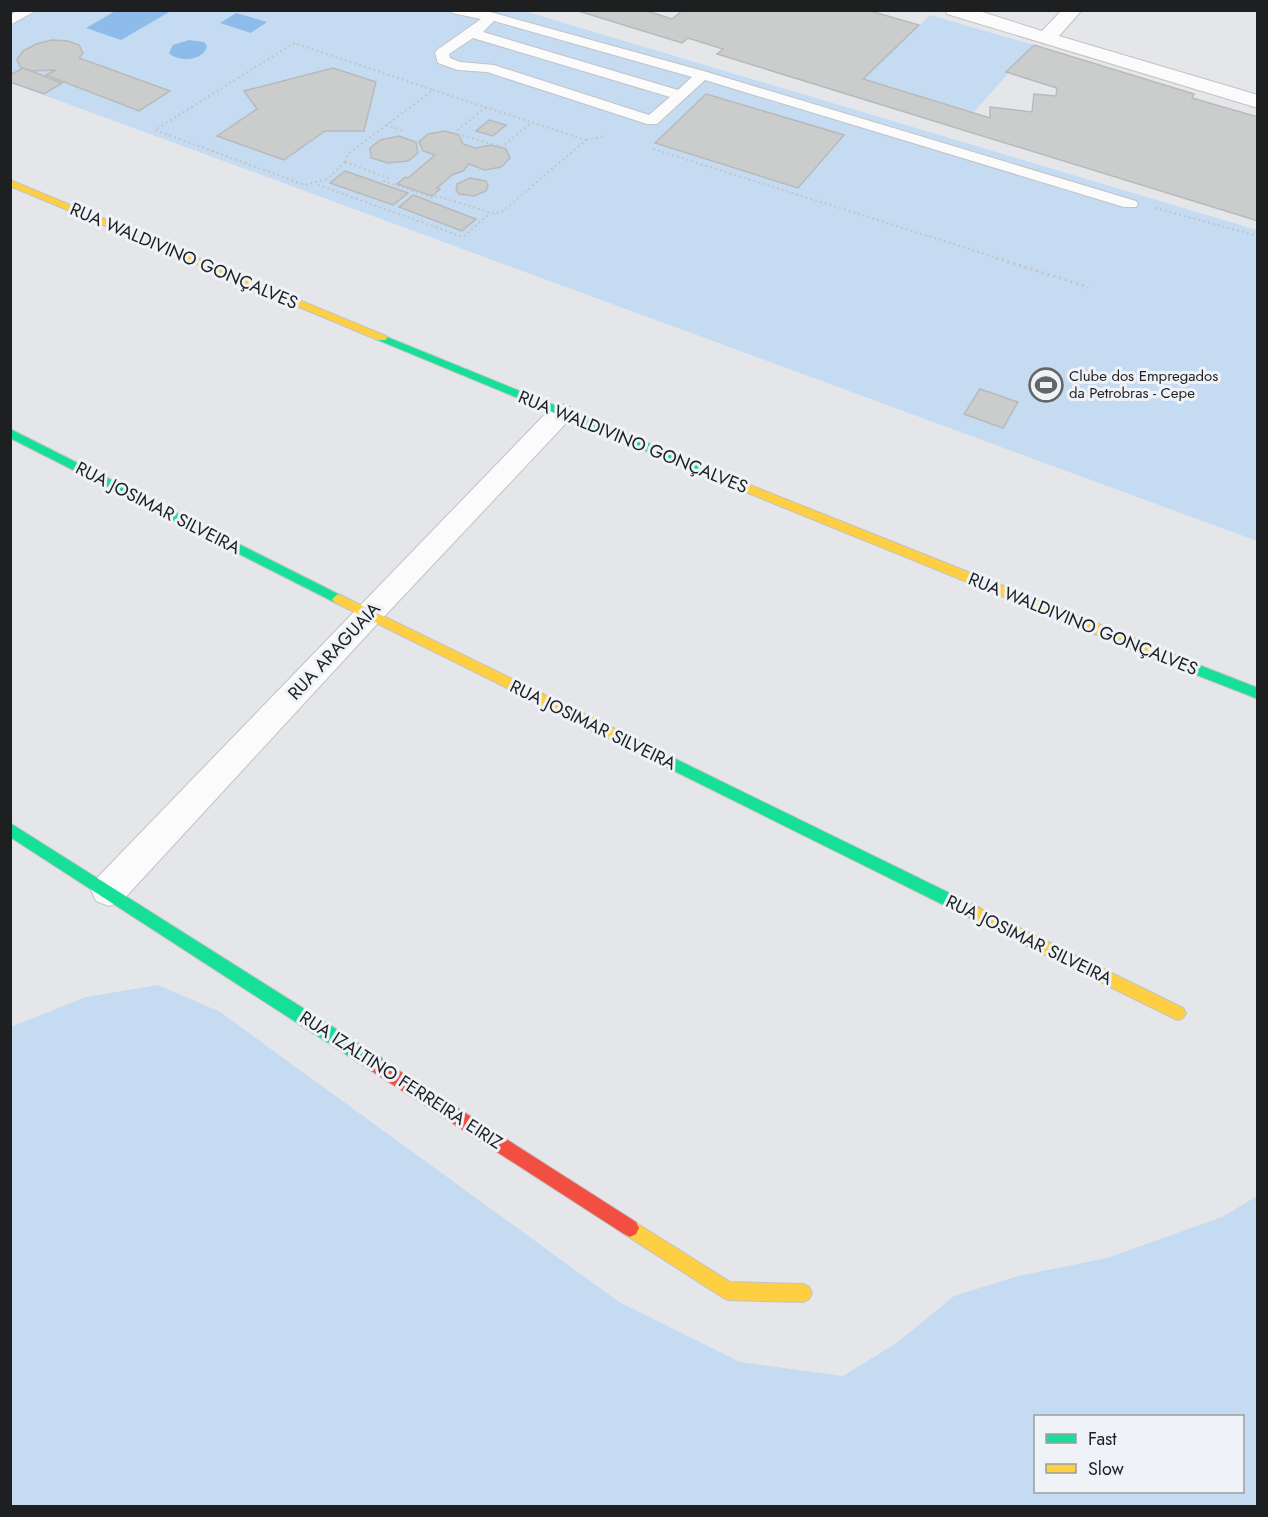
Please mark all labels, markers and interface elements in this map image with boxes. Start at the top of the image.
street label: RUA WALDIVINO GONÇALVES [66,196,302,316]
place label: Clube dos Empregados da Petrobras - Cepe [1069,365,1218,404]
sports icon: Clube dos Empregados da Petrobras - Cepe [1028,367,1064,403]
street label: RUA WALDIVINO GONÇALVES [514,384,752,500]
street label: RUA JOSIMAR SILVEIRA [71,455,245,561]
street label: RUA WALDIVINO GONÇALVES [964,566,1202,682]
street label: RUA ARAGUAIA [282,596,386,706]
street label: RUA JOSIMAR SILVEIRA [505,673,681,777]
street label: RUA JOSIMAR SILVEIRA [941,888,1117,992]
street label: RUA IZALTINO FERREIRA EIRIZ [294,1004,508,1156]
legend [1034,1415,1244,1493]
text: Fast [1088,1426,1117,1452]
text: Slow [1088,1456,1125,1482]

